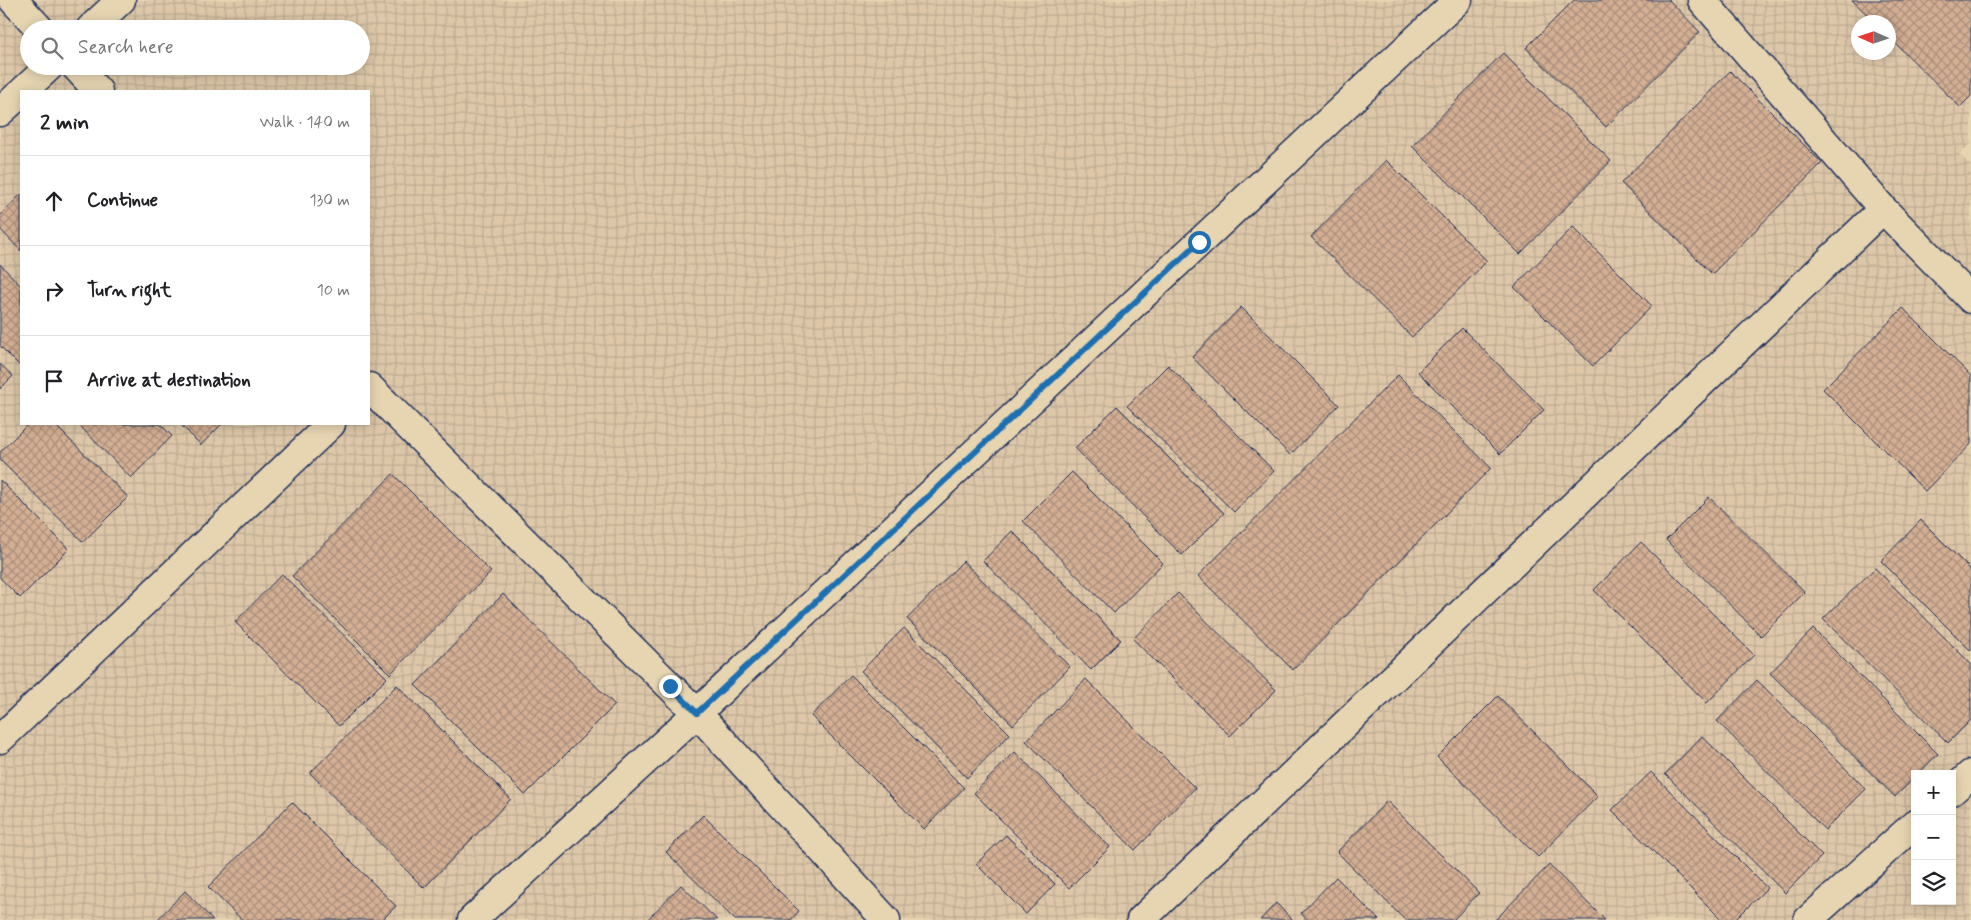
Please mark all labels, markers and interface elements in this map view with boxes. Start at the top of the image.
north arrow [1851,15,1896,60]
search box [20,20,370,75]
icon: search [38,34,66,62]
text: Search here [78,35,174,60]
text: 2 min [40,109,89,137]
text: Walk · 140 m [260,112,350,133]
icon: ahead [40,187,68,215]
text: Continue [87,188,158,213]
text: 130 m [309,190,350,211]
route start [1188,231,1211,254]
icon: right [40,277,68,305]
text: Turn right [87,278,171,303]
text: 10 m [317,280,350,301]
icon: arrive [40,367,68,395]
text: Arrive at destination [87,368,251,393]
route end [659,675,682,698]
map controls [1911,770,1956,905]
button: + [1911,770,1956,815]
button: − [1911,815,1956,860]
button: layers [1911,860,1956,905]

